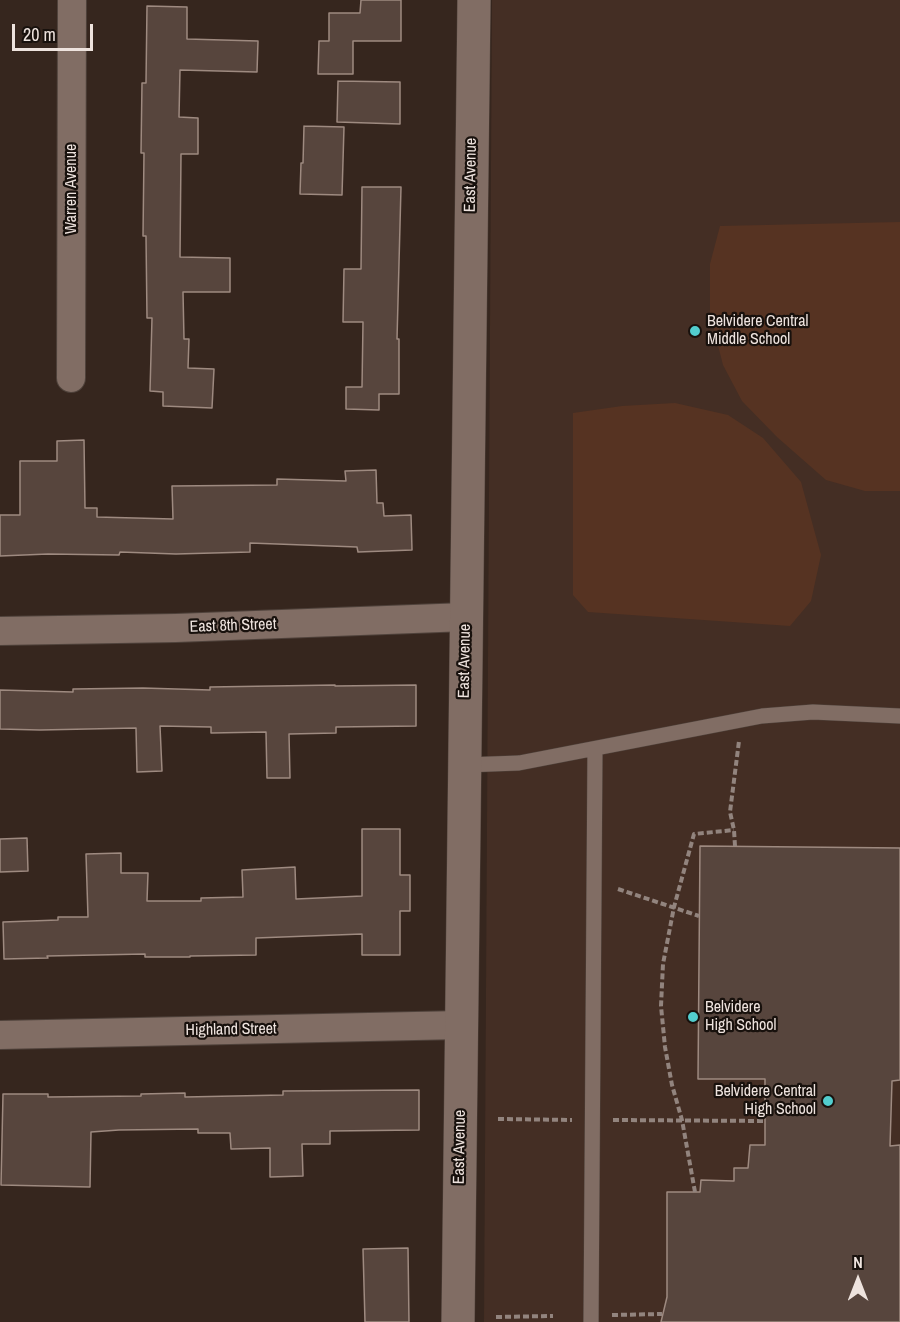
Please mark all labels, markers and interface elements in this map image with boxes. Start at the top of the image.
scale bar [15,12,96,50]
text: 20 m [23,22,56,47]
street label: East Avenue [461,138,481,212]
street label: Warren Avenue [62,144,82,234]
place label: Belvidere Central Middle School [707,312,808,350]
marker: Belvidere Central Middle School [688,324,702,338]
street label: East 8th Street [189,615,277,637]
street label: East Avenue [455,624,475,698]
place label: Belvidere High School [705,998,776,1036]
marker: Belvidere High School [686,1010,700,1024]
street label: Highland Street [185,1020,277,1040]
place label: Belvidere Central High School [715,1082,816,1120]
marker: Belvidere Central High School [821,1094,835,1108]
street label: East Avenue [450,1110,470,1184]
north arrow [828,1250,888,1310]
text: N [853,1251,863,1273]

